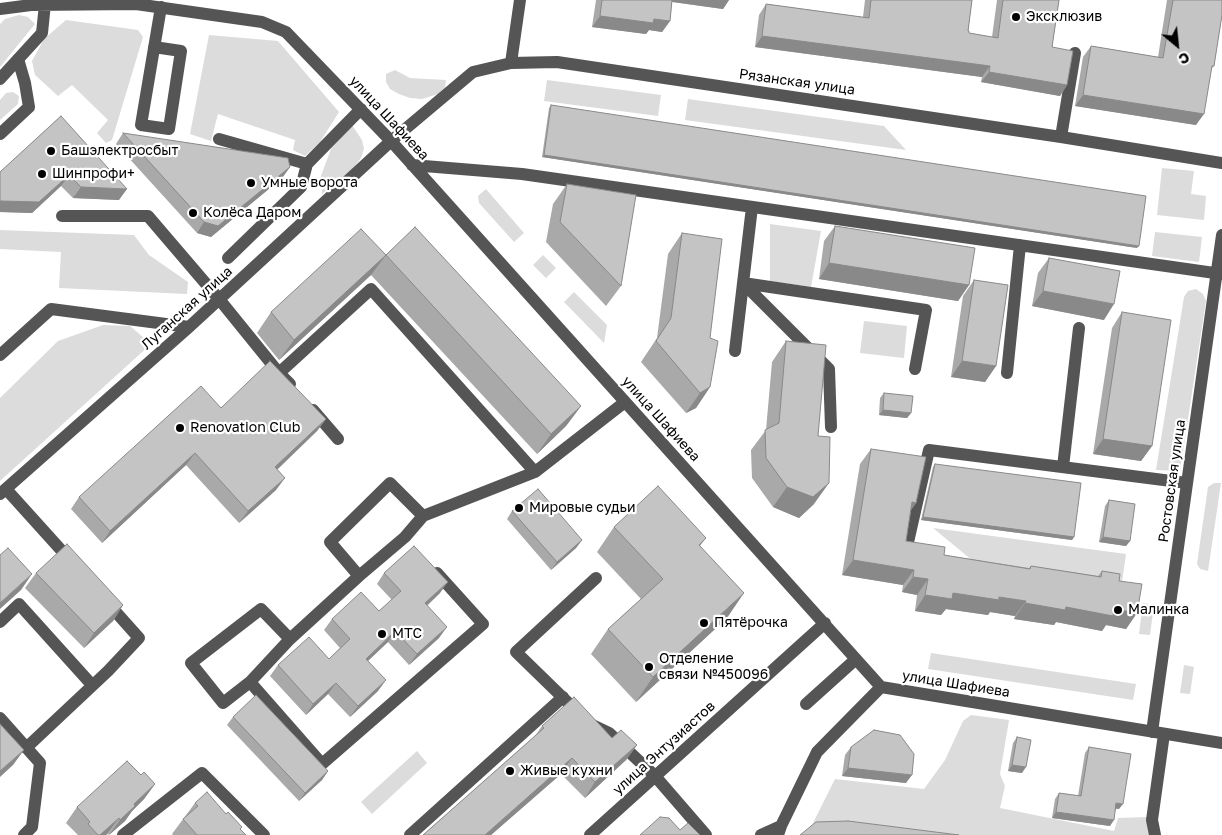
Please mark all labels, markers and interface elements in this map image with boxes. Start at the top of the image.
place label: Эксклюзив [1026,9,1102,25]
marker: Эксклюзив [1010,11,1022,23]
north arrow [1152,20,1202,70]
text: С [1176,49,1193,69]
street label: Рязанская улица [738,66,856,98]
street label: улица Шафиева [346,72,432,164]
place label: Башэлектросбыт [61,143,178,159]
marker: Башэлектросбыт [45,145,57,157]
place label: Шинпрофи+ [52,166,135,182]
marker: Шинпрофи+ [36,168,48,180]
place label: Умные ворота [261,175,358,191]
marker: Умные ворота [245,177,257,189]
place label: Колёса Даром [203,205,301,221]
marker: Колёса Даром [187,207,199,219]
street label: Луганская улица [138,263,236,353]
street label: улица Шафиева [618,373,704,465]
street label: Ростовская улица [1155,418,1189,544]
place label: Renovation Club [190,420,300,436]
marker: Renovation Club [174,422,186,434]
place label: Мировые судьи [529,500,635,516]
marker: Мировые судьи [513,502,525,514]
place label: Малинка [1128,602,1189,618]
marker: Малинка [1112,604,1124,616]
place label: Пятёрочка [714,615,788,631]
marker: Пятёрочка [698,617,710,629]
place label: МТС [392,626,422,642]
marker: МТС [376,628,388,640]
place label: Отделение связи №450096 [659,651,768,684]
marker: Отделение связи №450096 [643,661,655,673]
street label: улица Шафиева [901,667,1011,701]
street label: улица Энтузиастов [609,698,719,798]
place label: Живые кухни [520,763,613,779]
marker: Живые кухни [504,765,516,777]

